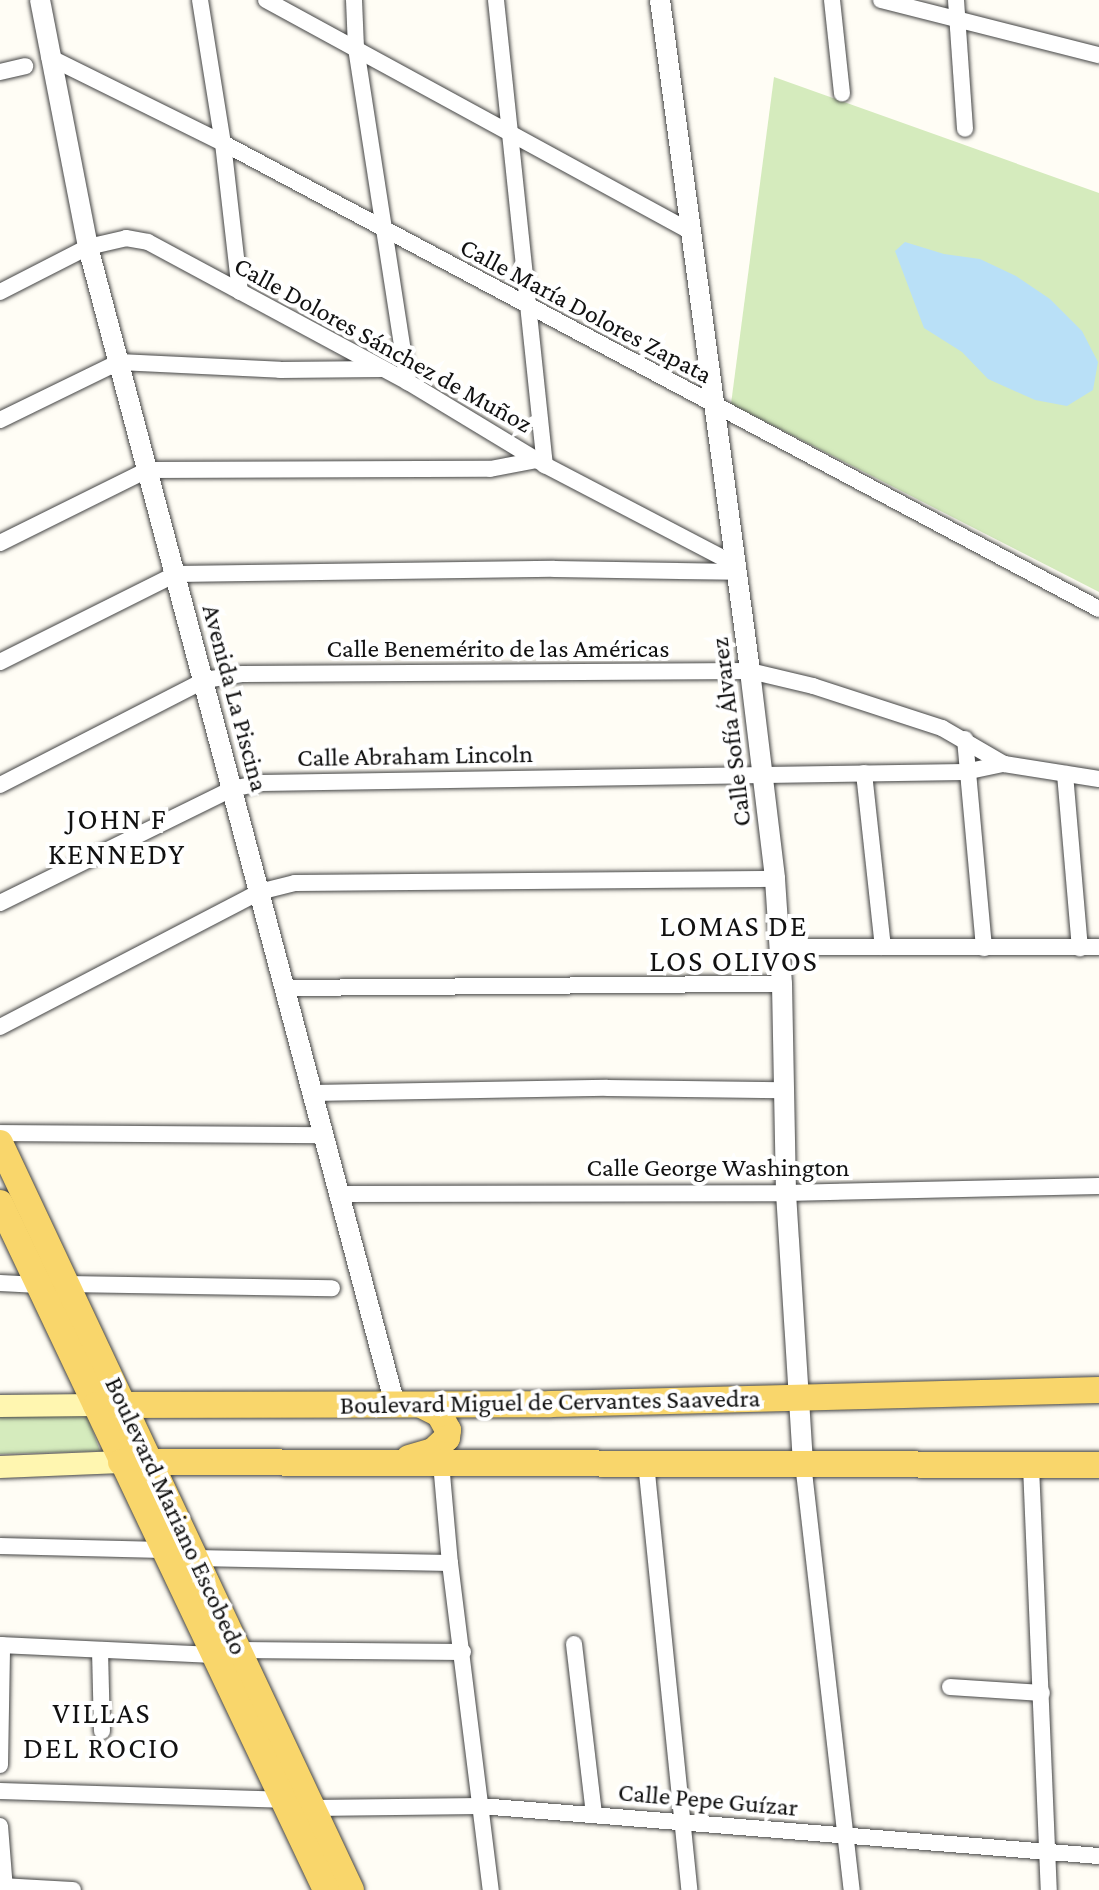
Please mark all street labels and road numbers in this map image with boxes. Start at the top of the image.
street label: Calle María Dolores Zapata [455,231,717,391]
street label: Calle Dolores Sánchez de Muñoz [229,250,537,440]
street label: Avenida La Piscina [195,601,275,795]
street label: Calle Benemérito de las Américas [327,633,669,665]
street label: Calle Sofía Álvarez [704,636,758,828]
street label: Calle Abraham Lincoln [297,738,533,774]
street label: Calle George Washington [586,1152,850,1184]
street label: Boulevard Mariano Escobedo [98,1372,254,1660]
street label: Boulevard Miguel de Cervantes Saavedra [340,1383,760,1421]
street label: Calle Pepe Guízar [617,1777,799,1823]

